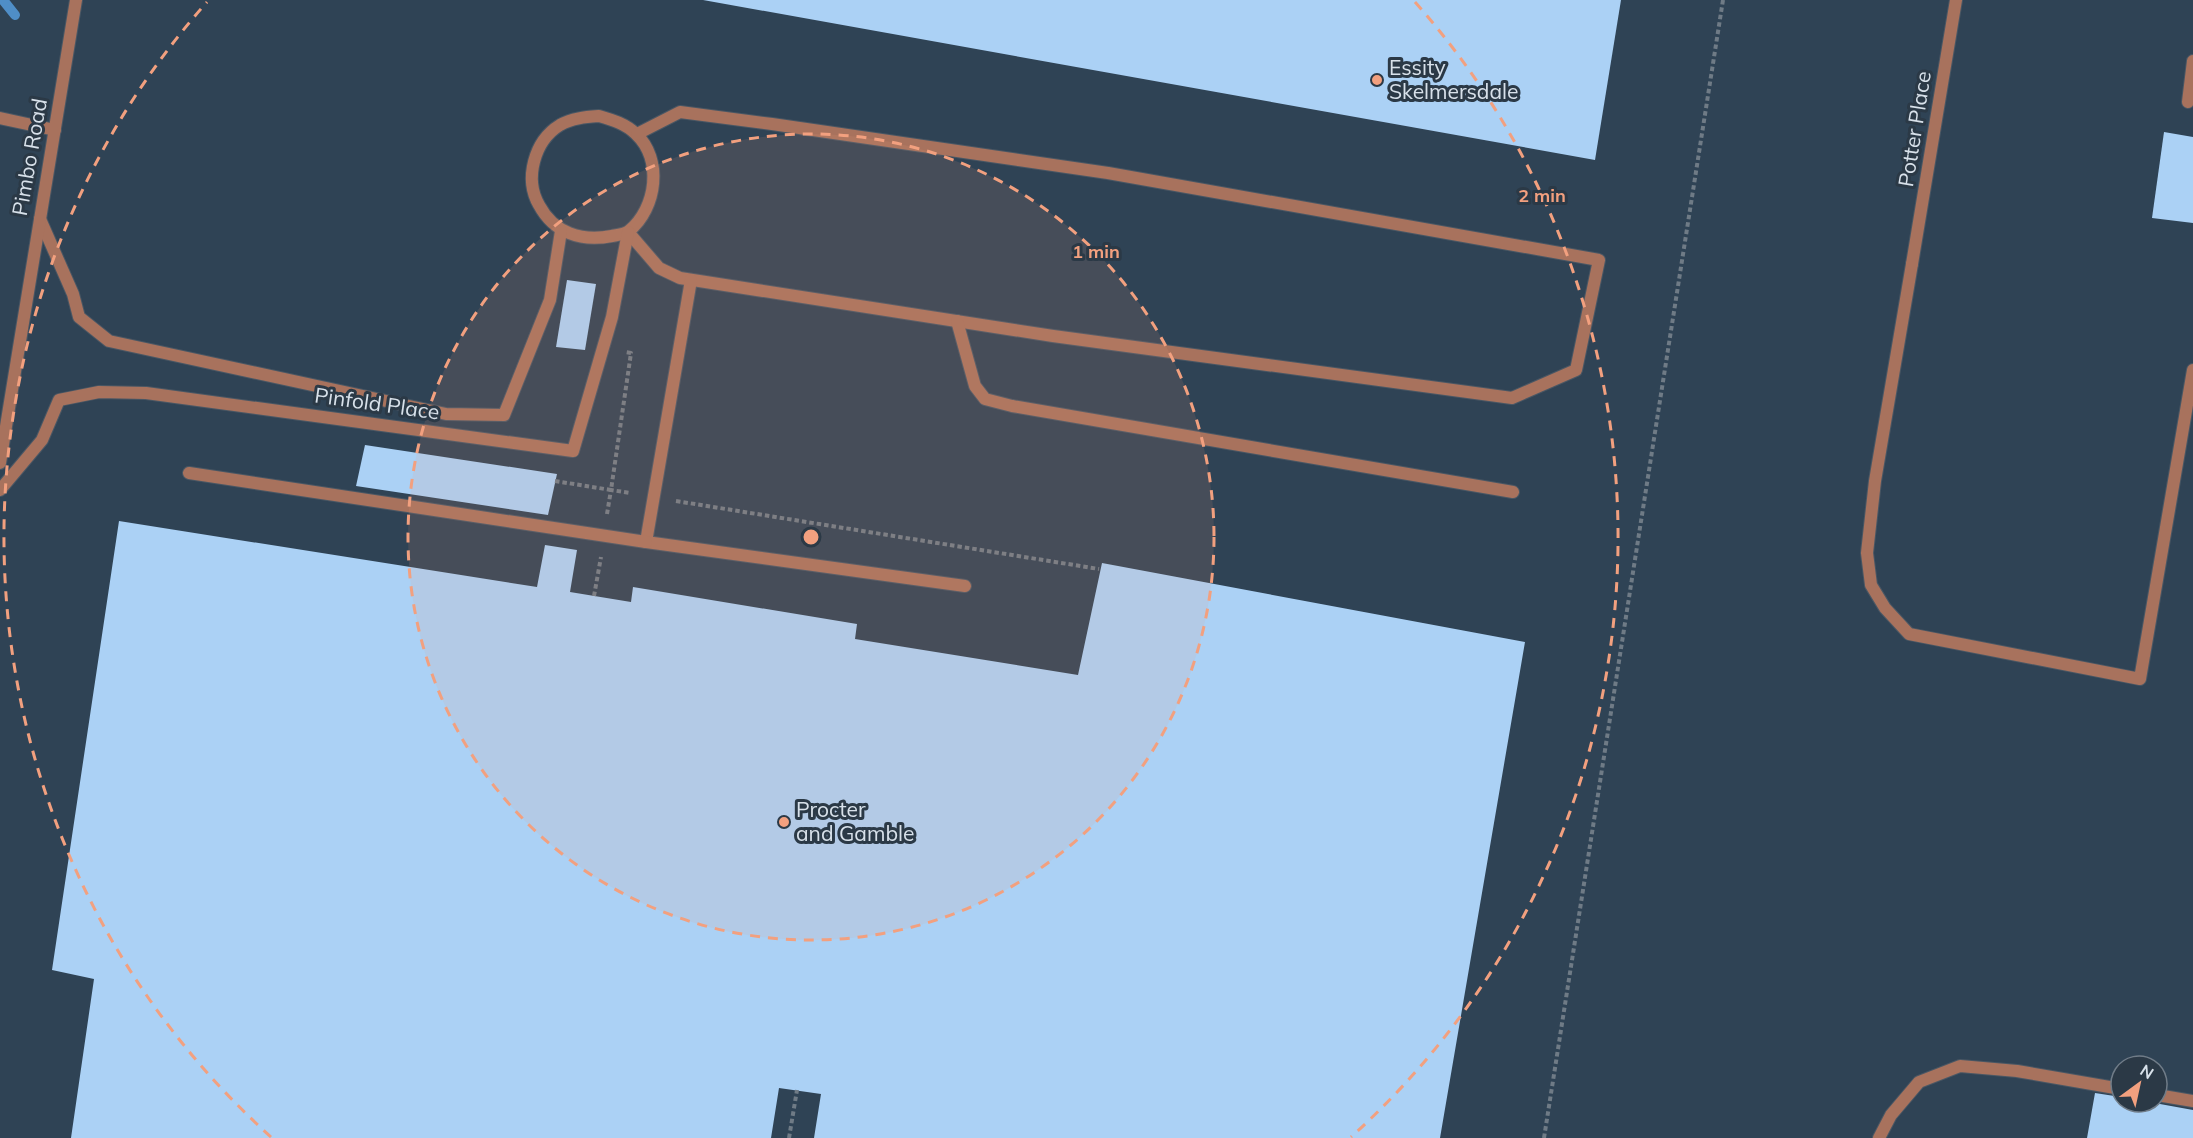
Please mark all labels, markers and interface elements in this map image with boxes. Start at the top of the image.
place label: Essity Skelmersdale [1389,54,1518,104]
street label: Potter Place [1892,69,1936,189]
marker: Essity Skelmersdale [1370,73,1384,87]
street label: Pimbo Road [6,96,52,218]
text: 2 min [1518,184,1566,207]
text: 1 min [1072,240,1120,263]
street label: Pinfold Place [313,381,441,425]
centre of rings [801,527,821,547]
place label: Procter and Gamble [796,796,914,846]
marker: Procter and Gamble [777,815,791,829]
north arrow [2109,1054,2169,1114]
text: N [2137,1060,2158,1083]

